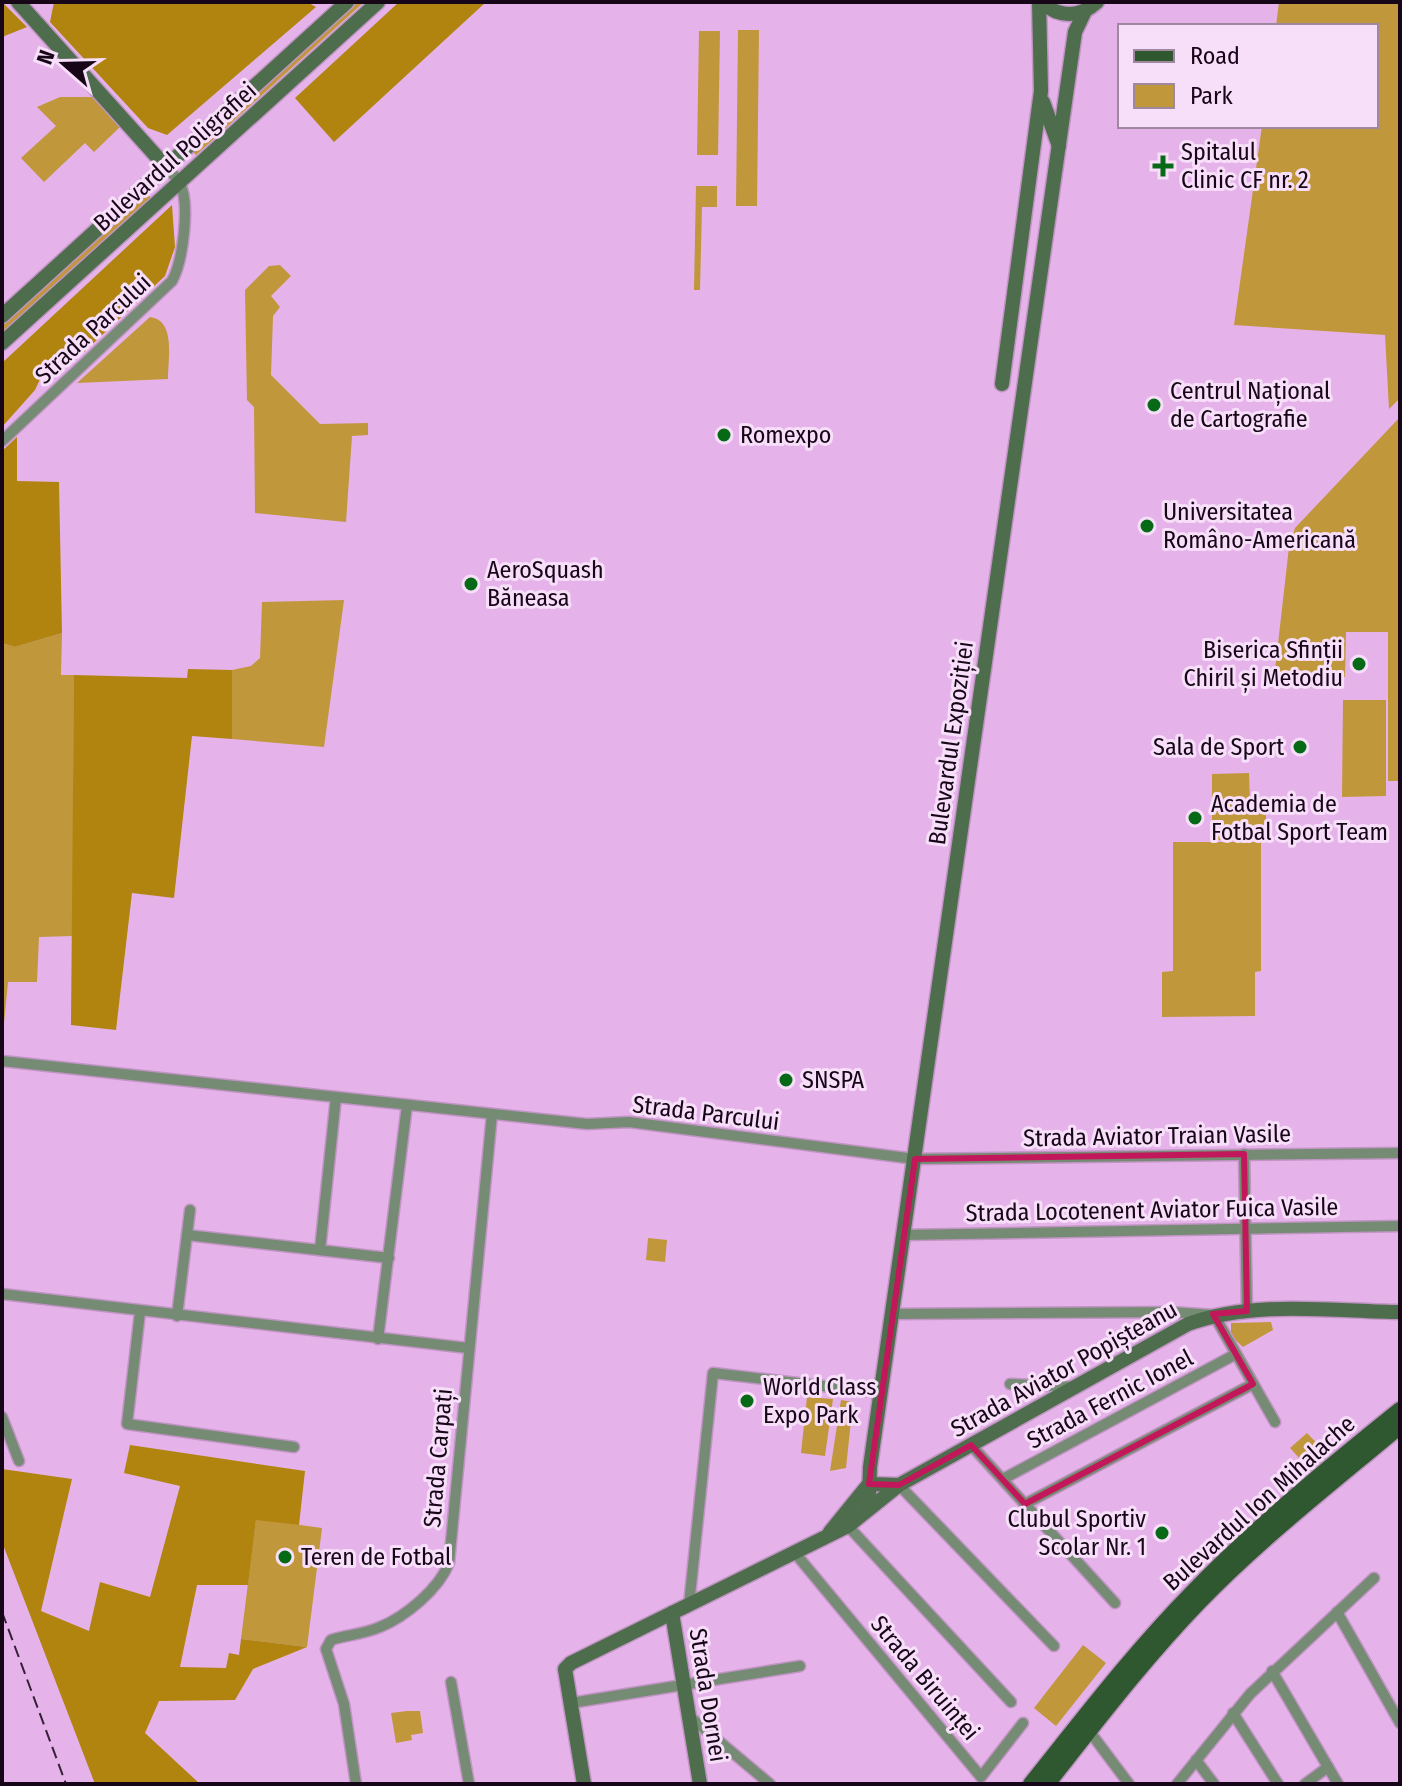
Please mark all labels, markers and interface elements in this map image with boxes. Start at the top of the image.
north arrow [24,24,104,104]
legend [1118,24,1378,128]
text: Road [1190,42,1240,70]
text: N [31,47,61,68]
street label: Bulevardul Poligrafiei [88,77,262,237]
text: Park [1190,82,1233,110]
place label: Spitalul Clinic CF nr. 2 [1181,138,1309,194]
marker: Spitalul Clinic CF nr. 2 [1152,155,1174,177]
street label: Strada Parcului [29,268,157,390]
place label: Centrul Național de Cartografie [1170,377,1330,433]
marker: Centrul Național de Cartografie [1145,396,1163,414]
place label: Romexpo [740,421,831,449]
marker: Romexpo [715,426,733,444]
place label: Universitatea Româno-Americană [1163,498,1356,554]
marker: Universitatea Româno-Americană [1138,517,1156,535]
place label: AeroSquash Băneasa [487,556,604,612]
marker: AeroSquash Băneasa [462,575,480,593]
place label: Biserica Sfinții Chiril și Metodiu [1184,636,1343,693]
street label: Bulevardul Expoziției [923,639,980,847]
marker: Biserica Sfinții Chiril și Metodiu [1350,655,1368,673]
place label: Sala de Sport [1153,733,1284,761]
marker: Sala de Sport [1291,738,1309,756]
place label: Academia de Fotbal Sport Team [1211,790,1388,846]
marker: Academia de Fotbal Sport Team [1186,809,1204,827]
place label: SNSPA [802,1066,864,1094]
marker: SNSPA [777,1071,795,1089]
street label: Strada Parcului [631,1090,781,1136]
street label: Strada Aviator Traian Vasile [1023,1120,1291,1152]
street label: Strada Locotenent Aviator Fuica Vasile [965,1193,1339,1227]
street label: Strada Aviator Popișteanu [946,1295,1182,1444]
street label: Strada Fernic Ionel [1022,1344,1198,1454]
place label: World Class Expo Park [763,1373,876,1429]
street label: Strada Carpați [418,1387,459,1529]
marker: World Class Expo Park [738,1392,756,1410]
street label: Bulevardul Ion Mihalache [1157,1410,1361,1596]
place label: Clubul Sportiv Scolar Nr. 1 [1008,1505,1146,1561]
marker: Clubul Sportiv Scolar Nr. 1 [1153,1524,1171,1542]
place label: Teren de Fotbal [301,1543,451,1571]
marker: Teren de Fotbal [276,1548,294,1566]
street label: Strada Biruinței [864,1610,985,1746]
street label: Strada Dornei [684,1626,732,1764]

